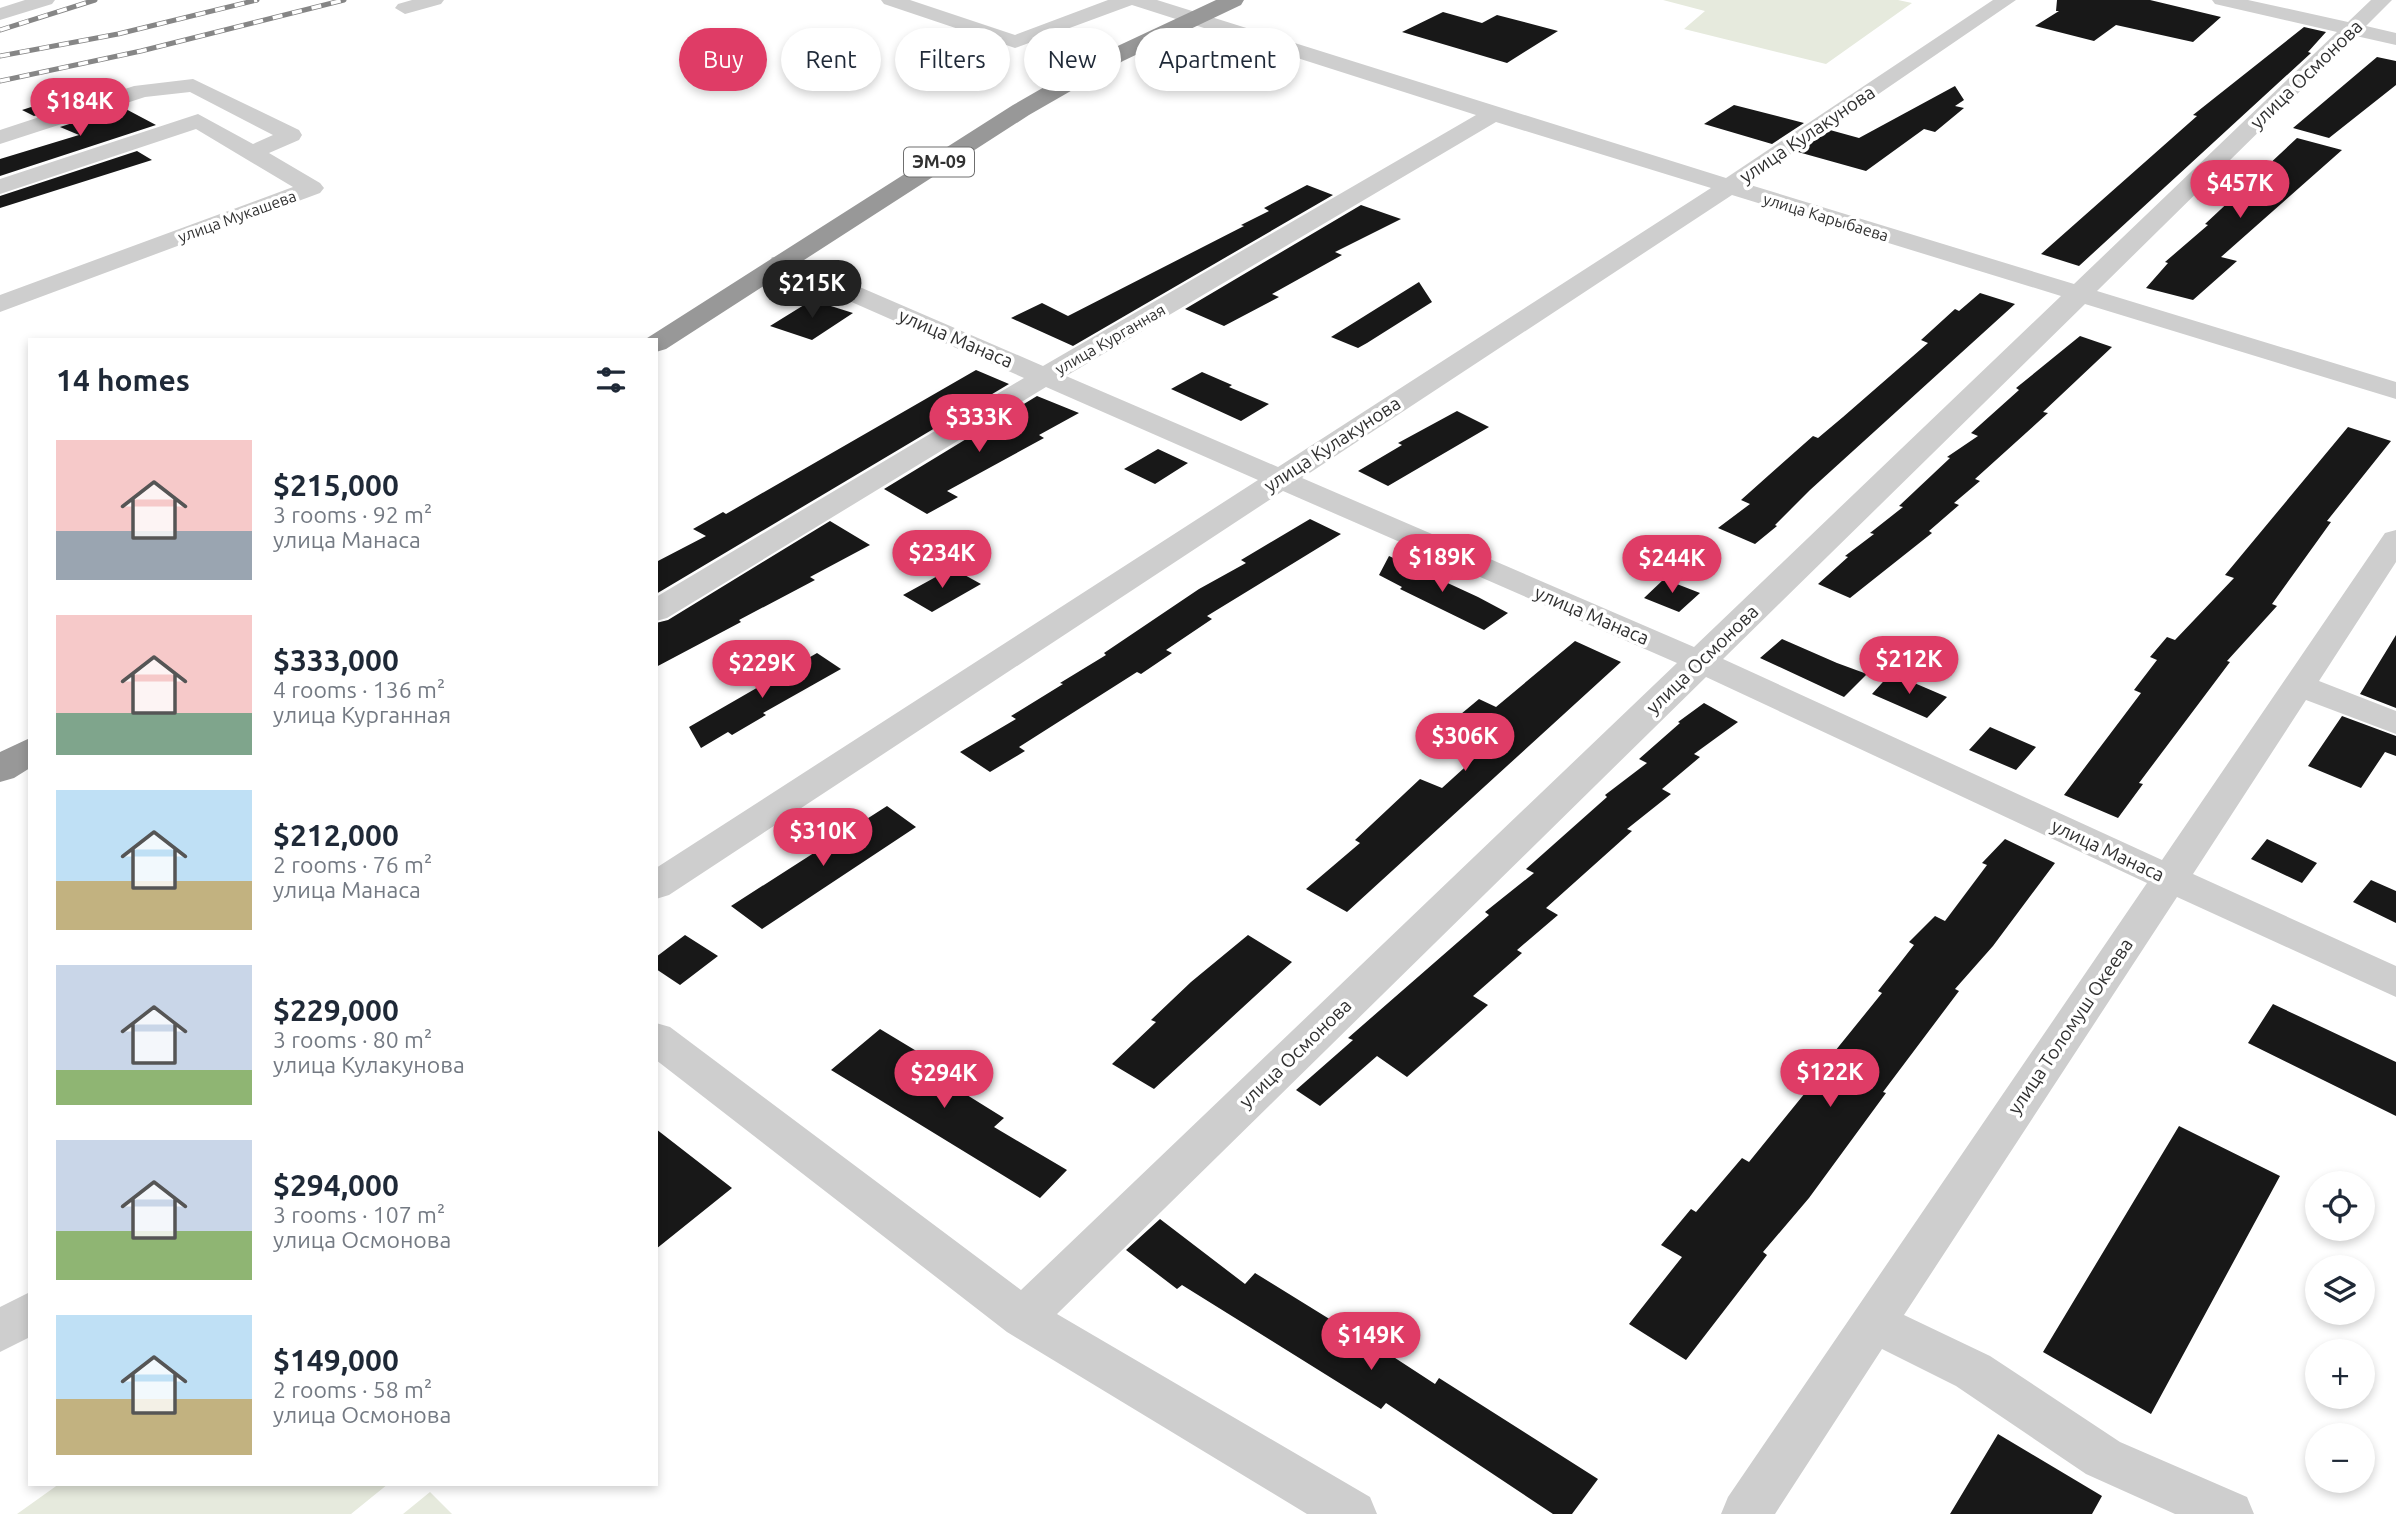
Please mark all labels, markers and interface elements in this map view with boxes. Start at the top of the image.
street label: улица Осмонова [2245,15,2367,133]
chip: Buy [679,28,767,91]
chip: Rent [781,28,881,91]
chip: Filters [895,28,1010,91]
chip: New [1024,28,1121,91]
chip: Apartment [1135,28,1300,91]
pin: $184K [31,78,129,138]
street label: улица Кулакунова [1735,81,1879,187]
text: $184K [46,88,114,113]
road number: ЭМ-09 [904,148,974,176]
pin: $457K [2191,160,2289,220]
text: $457K [2206,170,2274,195]
street label: улица Мукашева [175,186,299,246]
street label: улица Карыбаева [1761,189,1891,245]
pin: $215K [763,260,861,320]
text: $215K [778,270,846,295]
street label: улица Курганная [1052,300,1168,378]
street label: улица Манаса [896,304,1016,372]
icon: filters [592,361,630,399]
text: 14 homes [56,363,190,397]
street label: улица Кулакунова [1260,392,1404,496]
pin: $333K [930,394,1028,454]
text: $333K [945,404,1013,429]
icon: home [112,468,196,552]
text: $215,000 [273,468,399,502]
text: 3 rooms · 92 m² [273,502,432,527]
text: улица Манаса [273,527,421,552]
pin: $234K [893,530,991,590]
pin: $189K [1393,534,1491,594]
pin: $244K [1623,536,1721,595]
text: $234K [908,540,976,565]
text: $189K [1408,544,1476,569]
text: $244K [1638,545,1706,570]
street label: улица Манаса [1532,581,1652,649]
street label: улица Осмонова [1641,600,1763,718]
pin: $212K [1860,636,1958,696]
pin: $229K [713,640,811,700]
icon: home [112,643,196,727]
text: $333,000 [273,643,399,677]
text: $212K [1875,646,1943,671]
text: $229K [728,650,796,675]
text: 4 rooms · 136 m² [273,677,445,702]
text: улица Курганная [273,702,451,727]
pin: $306K [1416,714,1514,773]
text: $306K [1431,723,1499,748]
pin: $310K [774,808,872,868]
street label: улица Манаса [2048,814,2168,886]
icon: home [112,818,196,902]
text: $212,000 [273,818,399,852]
text: $310K [789,818,857,843]
text: 2 rooms · 76 m² [273,852,432,877]
text: улица Манаса [273,877,421,902]
street label: улица Толомуш Океева [2003,934,2137,1118]
icon: home [112,993,196,1077]
text: $229,000 [273,993,399,1027]
street label: улица Осмонова [1234,994,1356,1112]
text: 3 rooms · 80 m² [273,1027,432,1052]
pin: $294K [895,1050,993,1110]
pin: $122K [1781,1050,1879,1109]
text: улица Кулакунова [273,1052,465,1077]
text: $122K [1796,1059,1864,1084]
text: $294K [910,1060,978,1085]
icon: home [112,1168,196,1252]
text: $294,000 [273,1168,399,1202]
map controls [2305,1171,2375,1493]
button: locate [2305,1171,2375,1241]
text: 3 rooms · 107 m² [273,1202,445,1227]
text: улица Осмонова [273,1227,451,1252]
button: layers [2305,1255,2375,1325]
pin: $149K [1322,1312,1420,1372]
text: $149K [1337,1322,1405,1347]
button: + [2305,1339,2375,1409]
icon: home [112,1343,196,1427]
text: $149,000 [273,1343,399,1377]
text: 2 rooms · 58 m² [273,1377,432,1402]
text: улица Осмонова [273,1402,451,1427]
button: − [2305,1423,2375,1493]

